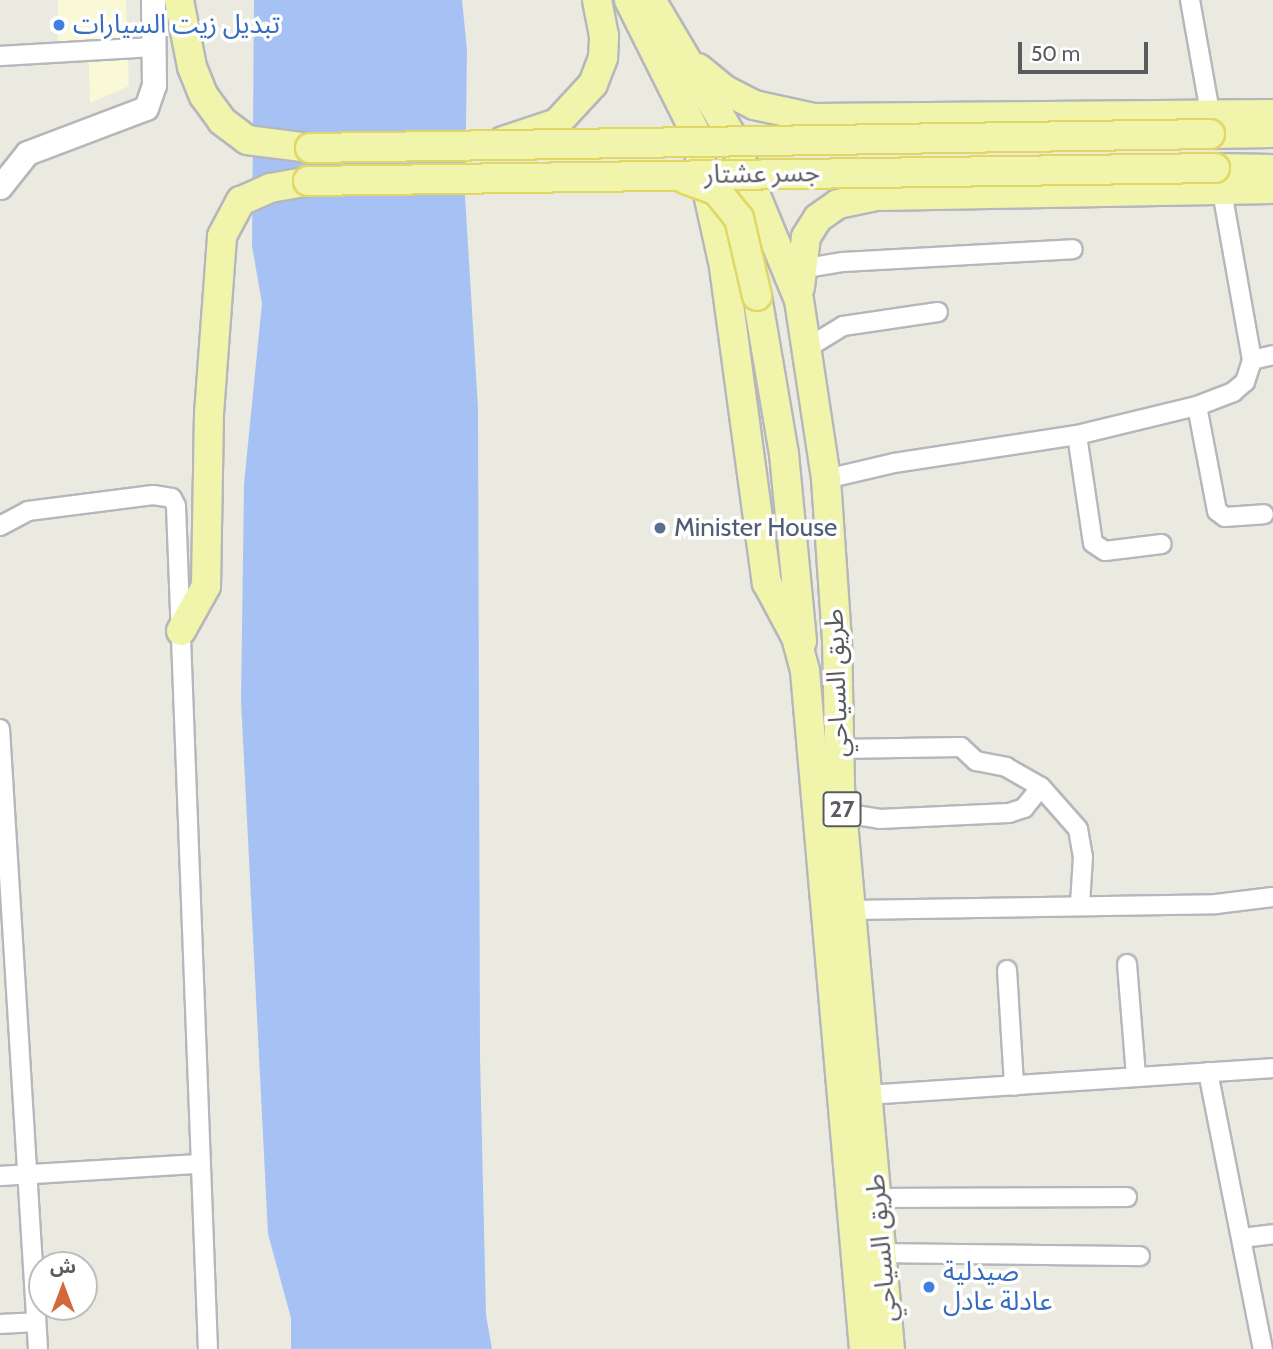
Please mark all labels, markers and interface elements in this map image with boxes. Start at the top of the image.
place label: تبديل زيت السيارات [73,9,280,41]
marker: تبديل زيت السيارات [51,17,67,33]
scale bar [1021,28,1150,72]
text: 50 m [1031,41,1080,66]
street label: جسر عشتار [704,157,820,191]
place label: Minister House [674,512,837,544]
marker: Minister House [652,520,668,536]
street label: طريق السياحي [819,608,855,758]
road number: 27 [821,788,863,830]
street label: طريق السياحي [860,1173,904,1323]
north arrow [28,1251,98,1321]
text: ش [50,1255,76,1278]
place label: صيدلية عادلة عادل [943,1256,1052,1318]
marker: صيدلية عادلة عادل [921,1279,937,1295]

